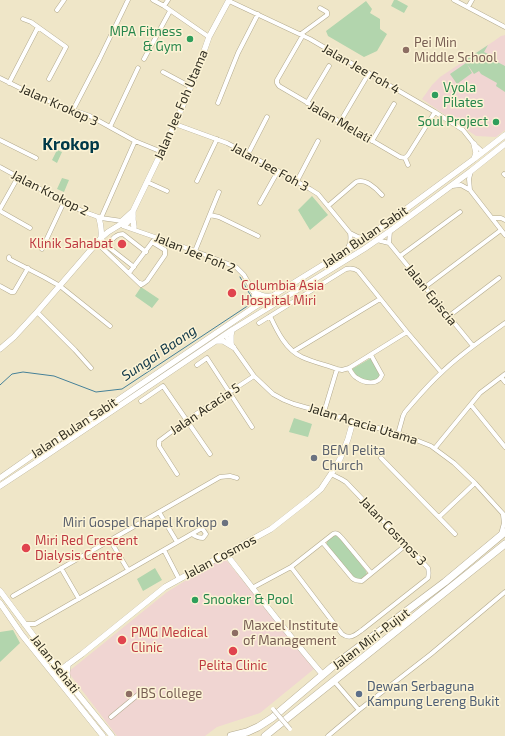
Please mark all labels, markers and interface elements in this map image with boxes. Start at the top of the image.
place label: MPA Fitness & Gym [109,24,182,55]
marker: MPA Fitness & Gym [185,34,195,44]
place label: Pei Min Middle School [414,35,497,66]
street label: Jalan Jee Foh 4 [319,41,403,97]
marker: Pei Min Middle School [401,45,411,55]
street label: Jalan Jee Foh Utama [151,48,211,162]
place label: Vyola Pilates [443,80,483,111]
street label: Jalan Krokop 3 [17,81,101,129]
marker: Vyola Pilates [430,90,440,100]
street label: Jalan Melati [306,98,374,146]
place label: Soul Project [418,114,488,130]
marker: Soul Project [491,117,501,127]
district label: Krokop [42,134,100,154]
street label: Jalan Jee Foh 3 [229,139,311,195]
street label: Jalan Krokop 2 [9,167,91,219]
street label: Jalan Bulan Sabit [319,203,411,271]
street label: Jalan Jee Foh 2 [152,230,238,276]
place label: Klinik Sahabat [29,236,113,252]
marker: Klinik Sahabat [116,238,128,250]
street label: Jalan Episcia [402,261,460,329]
place label: Columbia Asia Hospital Miri [241,278,324,309]
marker: Columbia Asia Hospital Miri [226,287,238,299]
water label: Sungai Baong [118,322,200,384]
street label: Jalan Acacia 5 [167,380,243,438]
street label: Jalan Bulan Sabit [28,394,120,462]
street label: Jalan Acacia Utama [306,400,420,448]
place label: BEM Pelita Church [322,443,385,474]
marker: BEM Pelita Church [309,453,319,463]
street label: Jalan Cosmos 3 [356,493,430,569]
place label: Miri Gospel Chapel Krokop [63,515,217,531]
marker: Miri Gospel Chapel Krokop [220,518,230,528]
street label: Jalan Cosmos [181,531,259,583]
place label: Miri Red Crescent Dialysis Centre [35,533,138,564]
marker: Miri Red Crescent Dialysis Centre [20,542,32,554]
place label: Snooker & Pool [203,592,293,608]
marker: Snooker & Pool [190,595,200,605]
street label: Jalan Miri-Pujut [329,605,413,673]
place label: Maxcel Institute of Management [243,618,338,649]
place label: PMG Medical Clinic [131,625,208,656]
marker: Maxcel Institute of Management [230,628,240,638]
street label: Jalan Sehati [27,632,83,696]
marker: PMG Medical Clinic [116,634,128,646]
marker: Pelita Clinic [227,645,239,657]
place label: Pelita Clinic [199,658,267,674]
place label: Dewan Serbaguna Kampung Lereng Bukit [367,679,499,710]
place label: IBS College [137,686,202,702]
marker: IBS College [124,689,134,699]
marker: Dewan Serbaguna Kampung Lereng Bukit [354,689,364,699]

